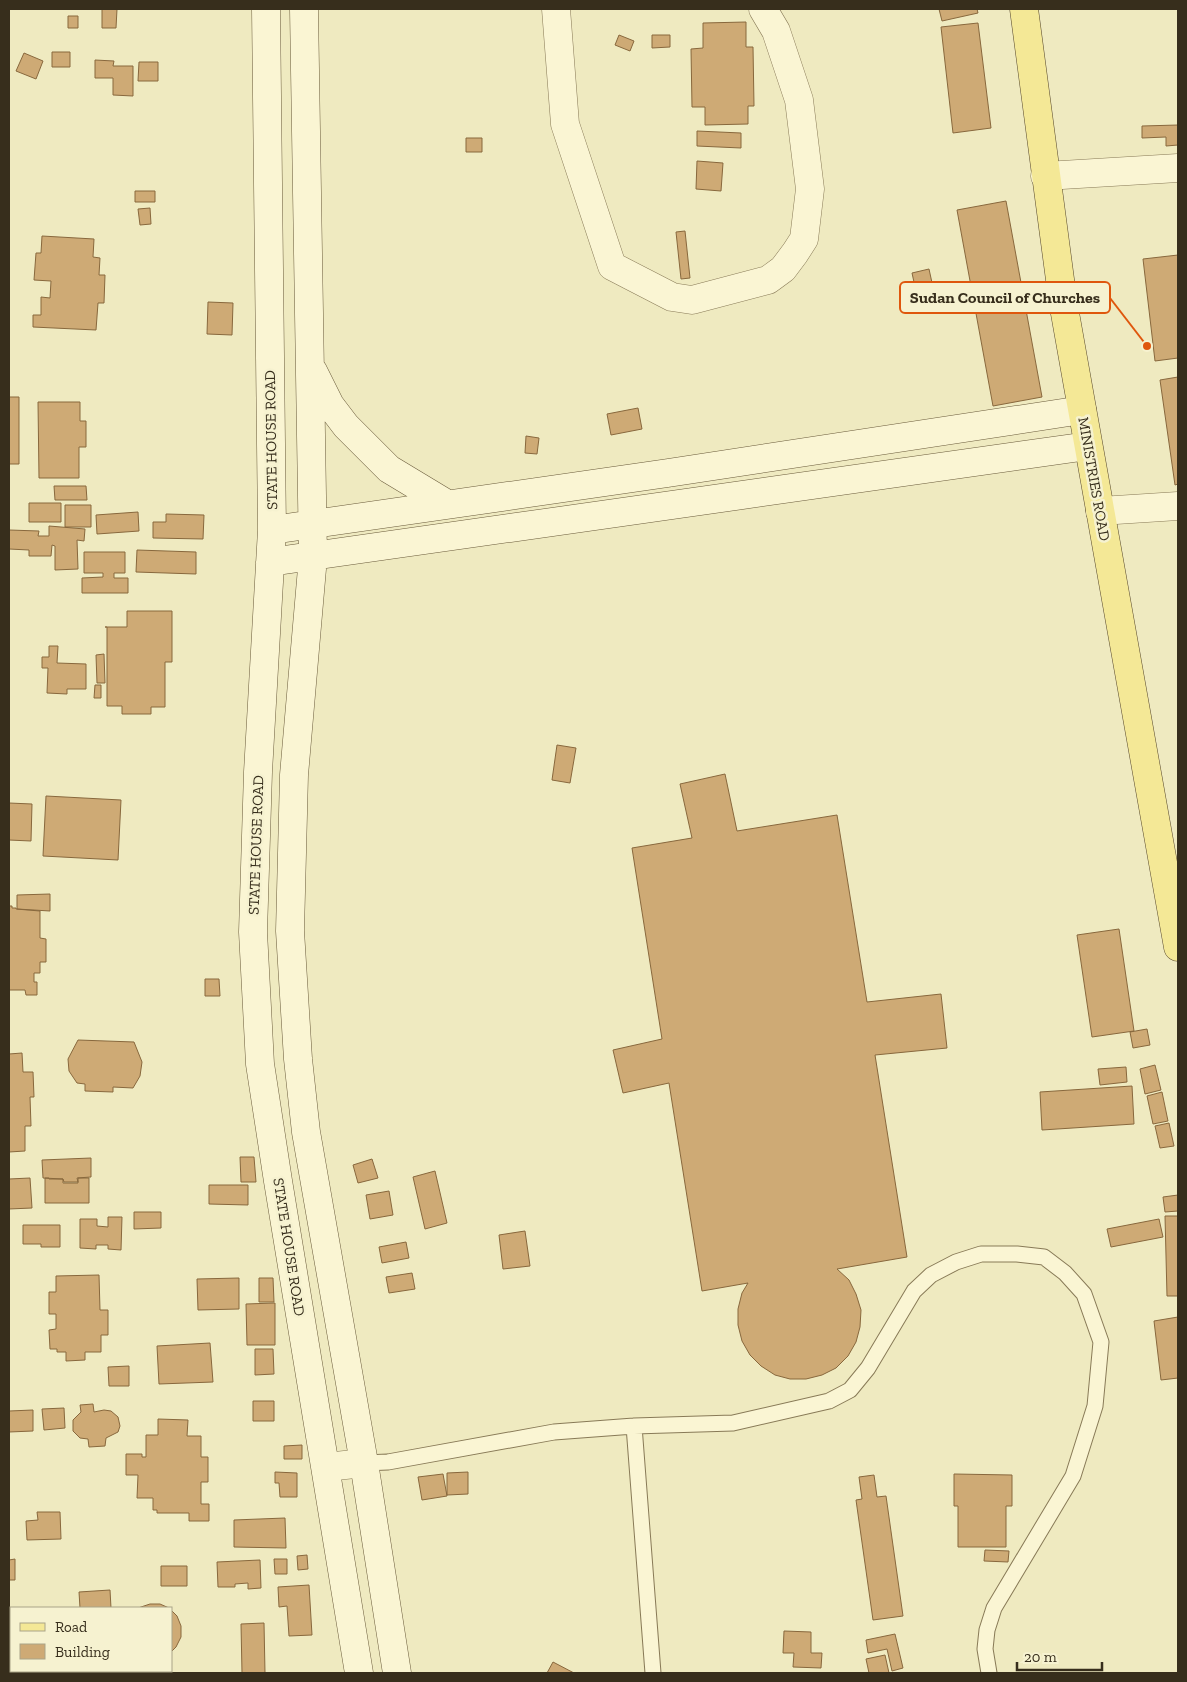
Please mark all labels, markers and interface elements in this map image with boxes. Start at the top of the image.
callout: Sudan Council of Churches [900,282,1110,313]
text: Sudan Council of Churches [910,288,1100,307]
street label: STATE HOUSE ROAD [261,370,281,510]
street label: MINISTRIES ROAD [1074,416,1114,542]
street label: STATE HOUSE ROAD [245,775,267,915]
street label: STATE HOUSE ROAD [269,1177,309,1317]
legend [10,1607,172,1672]
text: Road [55,1618,88,1636]
scale bar [1017,1640,1102,1672]
text: Building [55,1643,110,1661]
text: 20 m [1024,1648,1057,1666]

